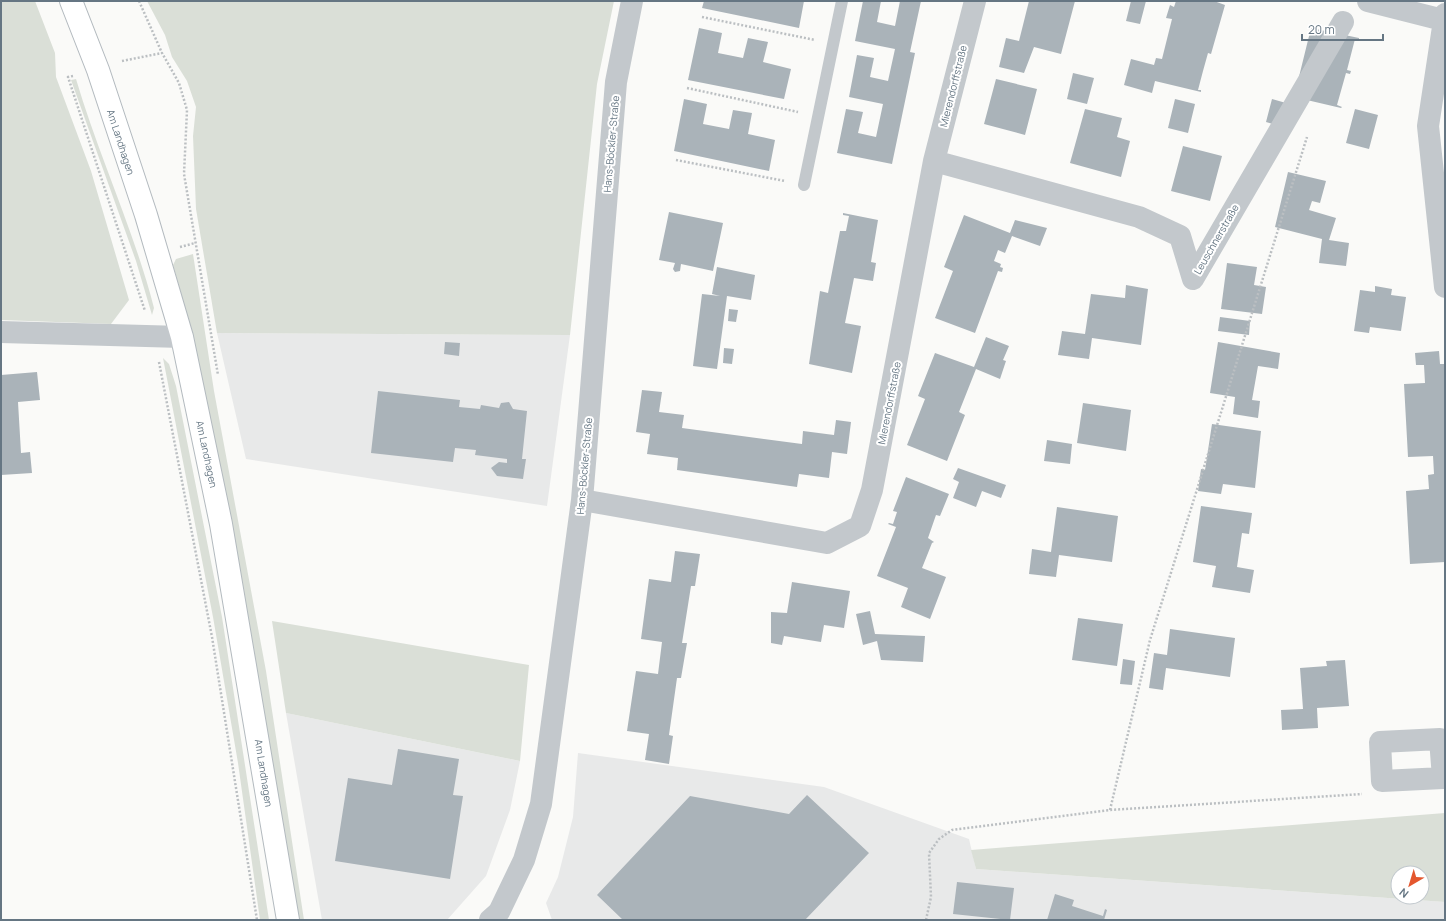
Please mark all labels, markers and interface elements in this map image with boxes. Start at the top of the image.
scale bar [1302,16,1383,42]
text: 20 m [1308,21,1335,38]
street label: Mierendorffstraße [936,43,970,128]
street label: Hans-Böckler-Straße [600,95,622,193]
street label: Am Landhagen [104,107,138,177]
street label: Leuschnerstraße [1190,201,1242,277]
street label: Mierendorffstraße [874,360,904,445]
street label: Hans-Böckler-Straße [573,417,595,515]
street label: Am Landhagen [193,419,221,489]
street label: Am Landhagen [252,738,276,808]
north arrow [1390,865,1430,905]
text: N [1396,885,1411,902]

